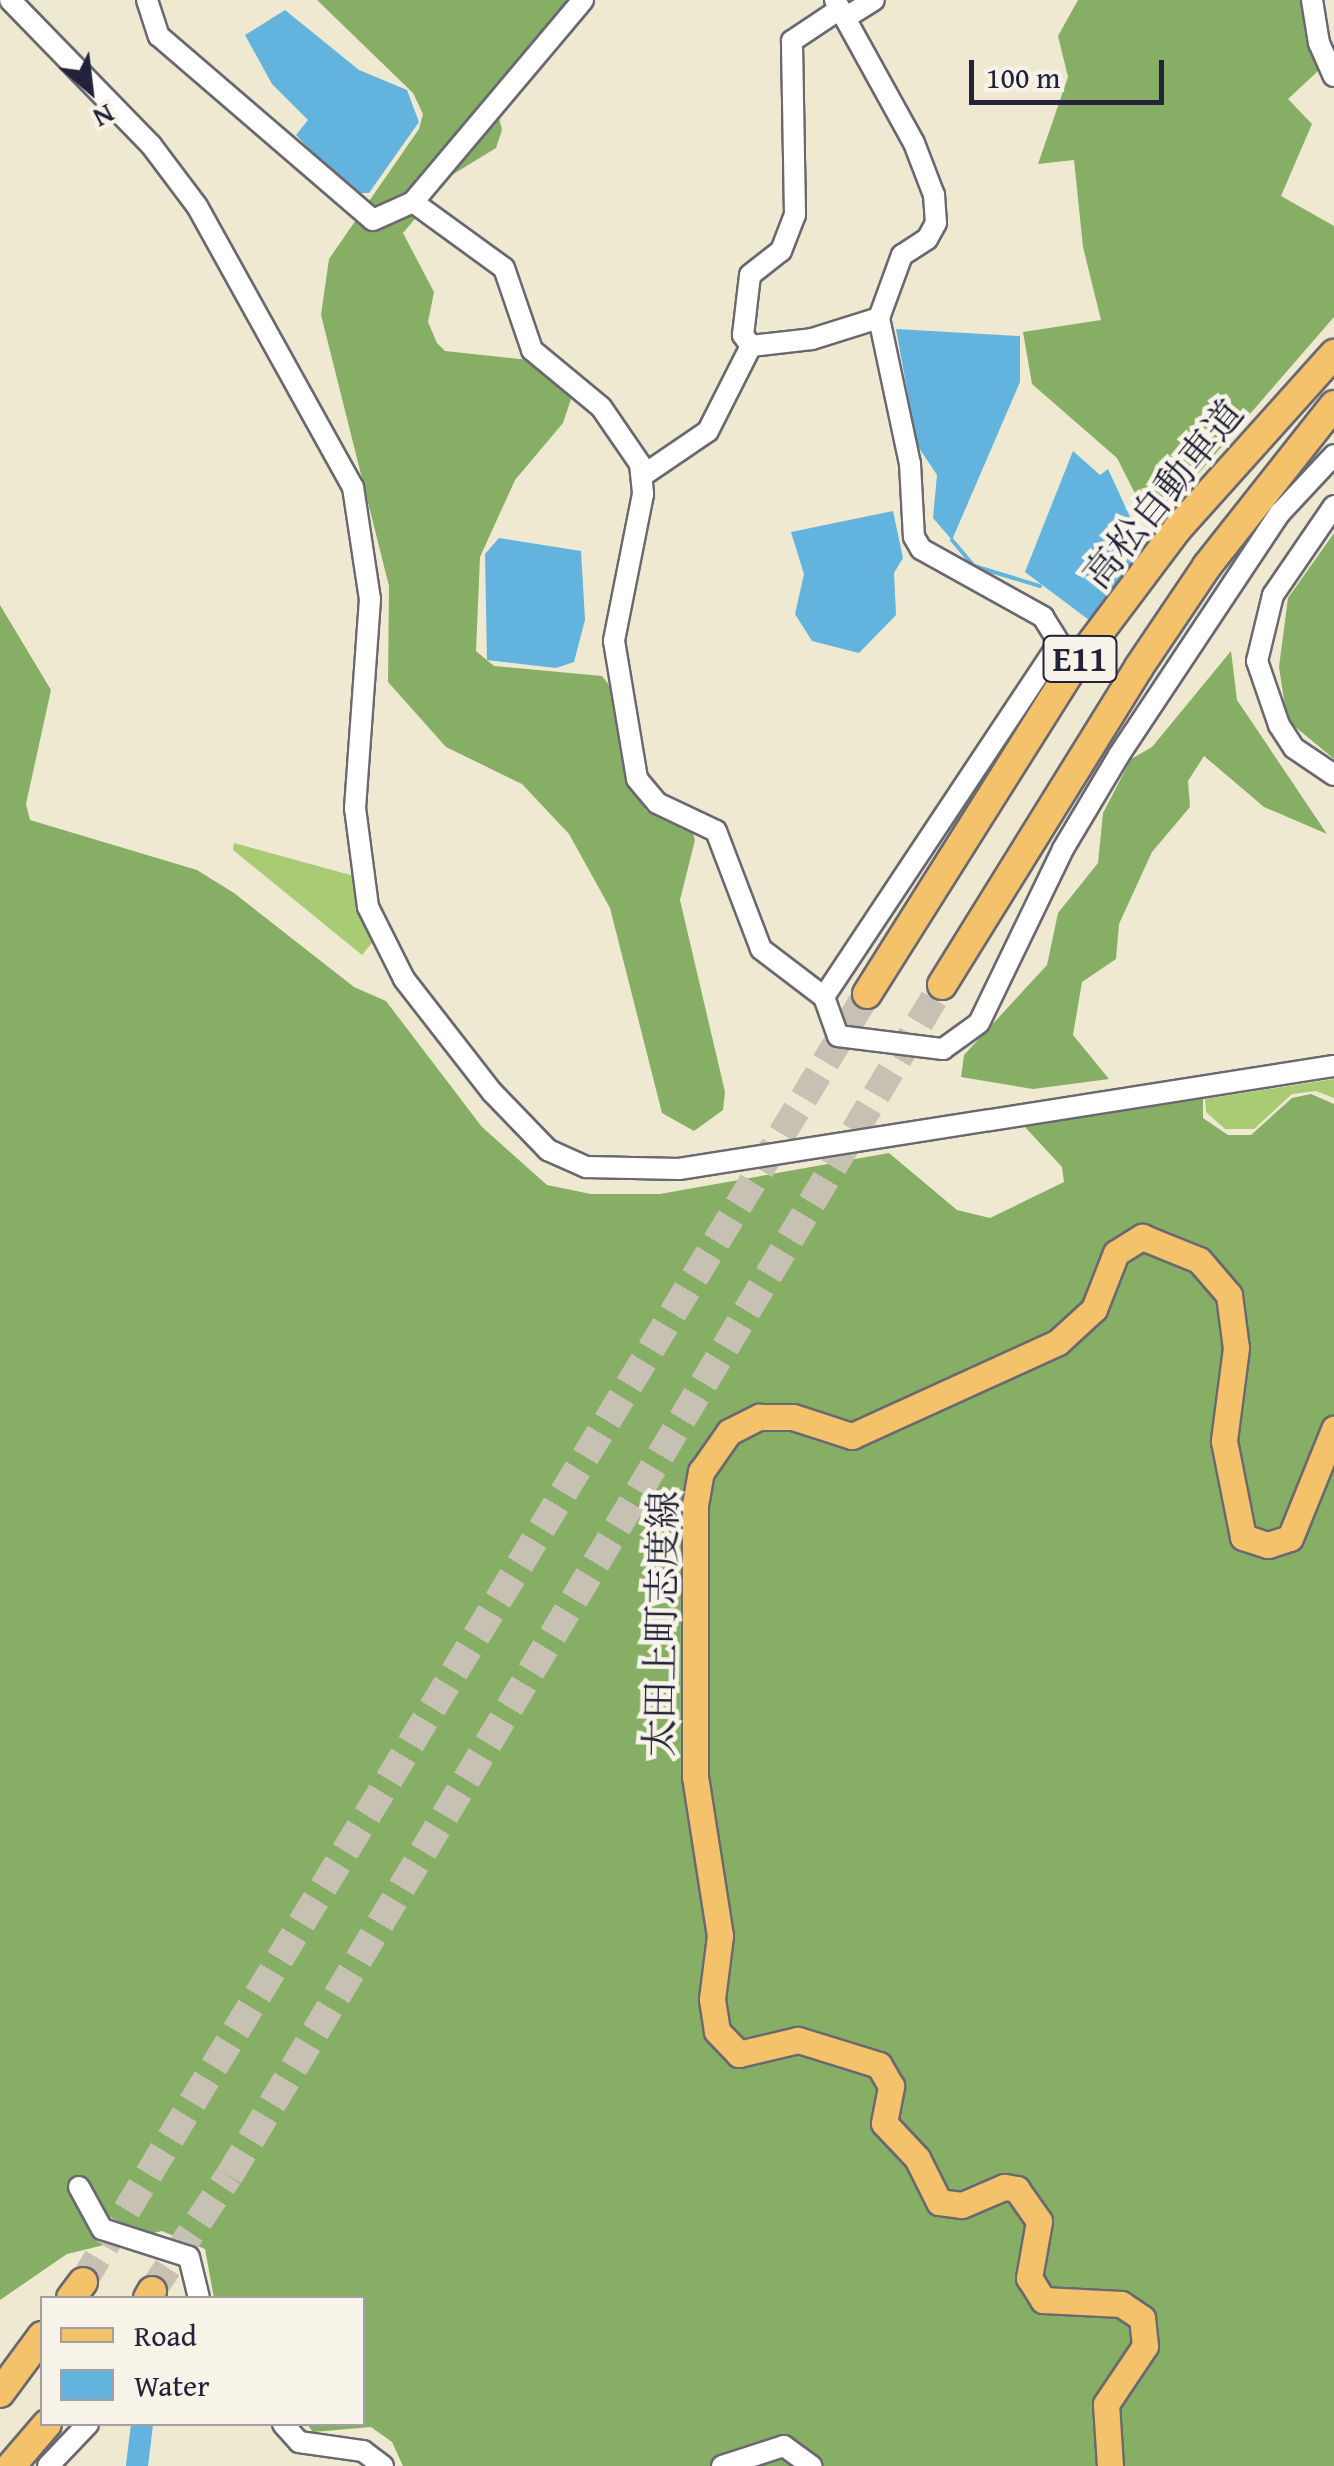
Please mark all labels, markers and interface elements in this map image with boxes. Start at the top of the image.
north arrow [40,40,140,140]
scale bar [974,40,1169,102]
text: 100 m [986,55,1060,99]
text: N [86,94,122,139]
street label: 高松自動車道 [1074,391,1252,597]
road number: E11 [1042,629,1118,689]
street label: 太田上町志度線 [636,1491,686,1757]
legend [40,2296,365,2426]
text: Road [134,2313,197,2357]
text: Water [134,2363,210,2407]

